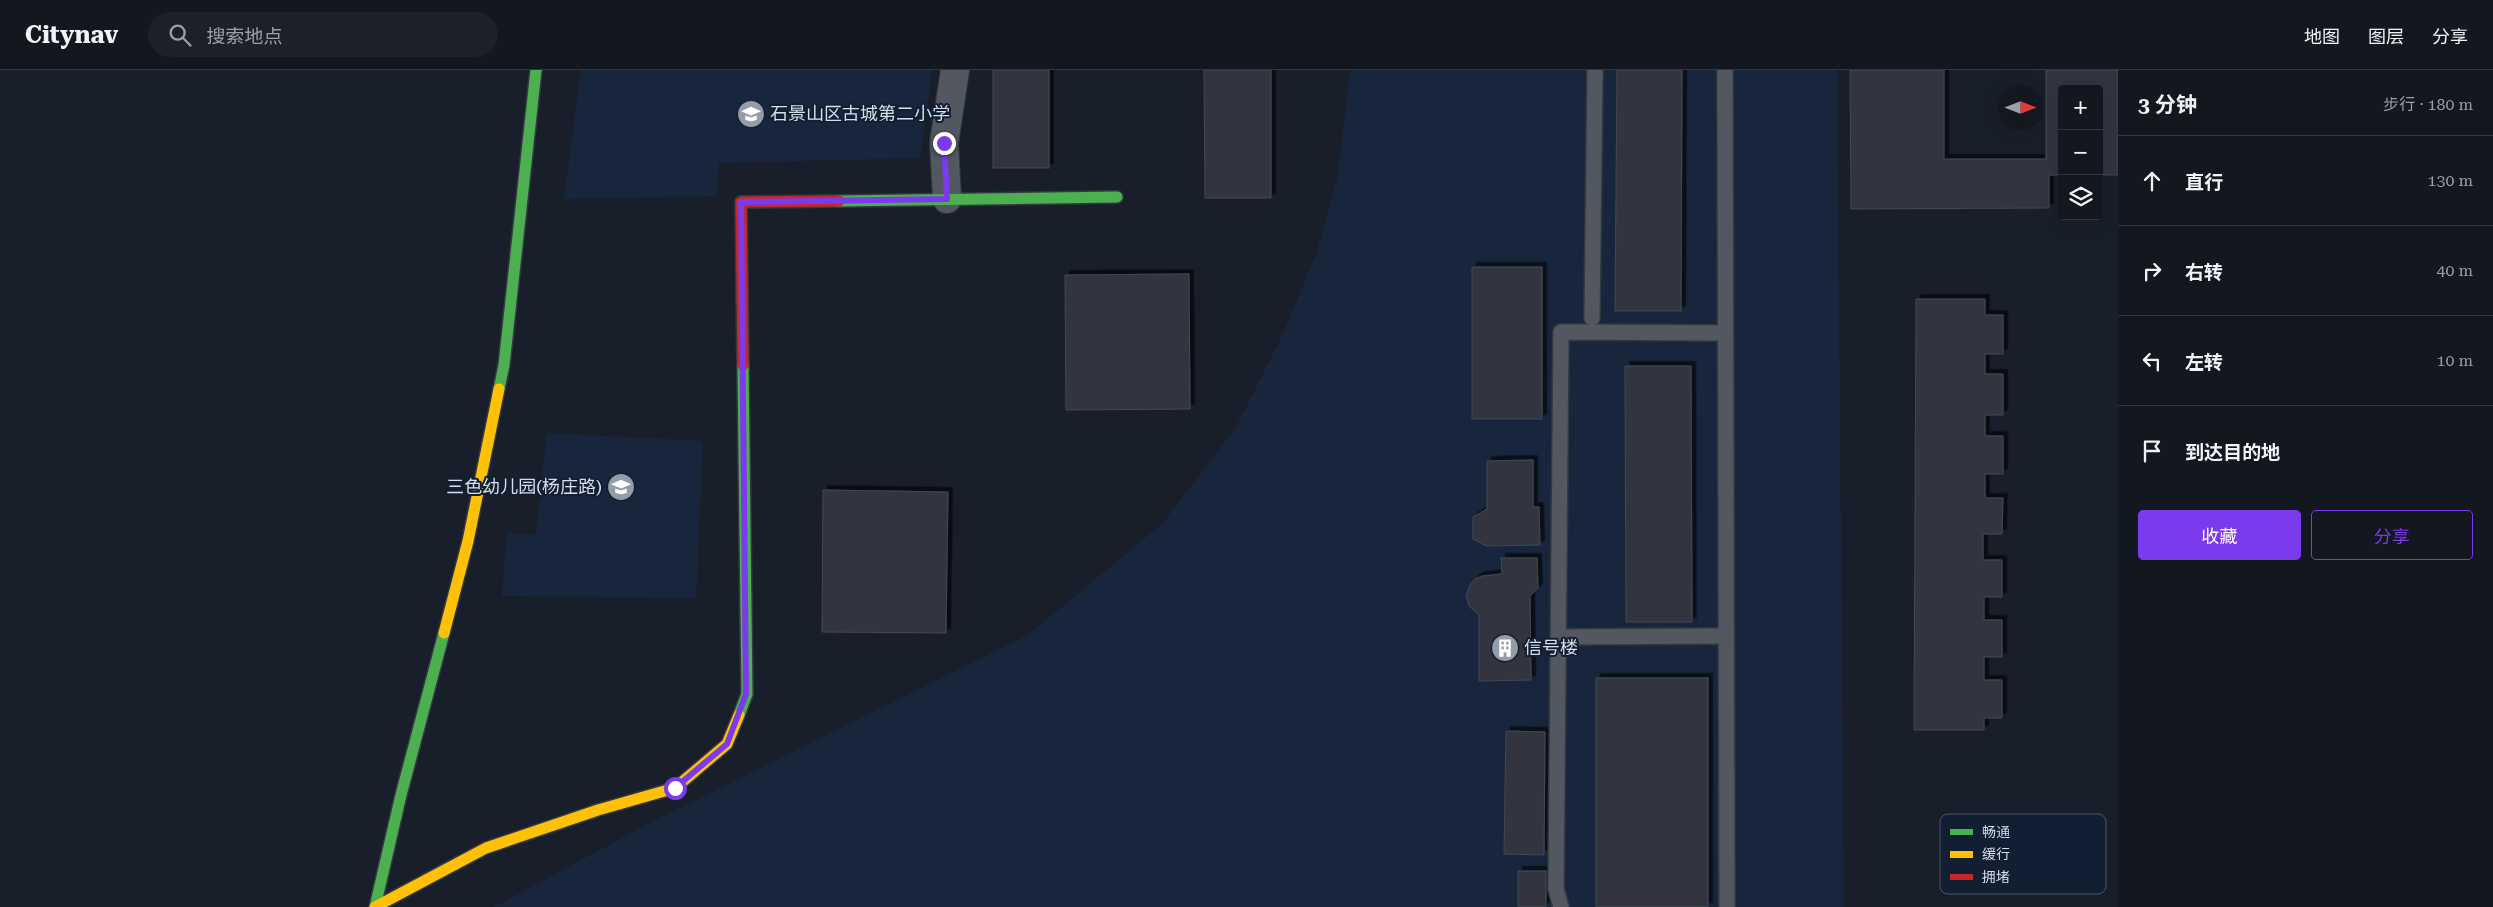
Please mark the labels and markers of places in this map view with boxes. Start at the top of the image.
school or university icon: 石景山区古城第二小学 [736,99,766,129]
place label: 石景山区古城第二小学 [770,103,950,124]
school or university icon: 三色幼儿园(杨庄路) [606,472,636,502]
place label: 三色幼儿园(杨庄路) [446,476,602,497]
building icon: 信号楼 [1490,633,1520,663]
place label: 信号楼 [1524,637,1578,658]

